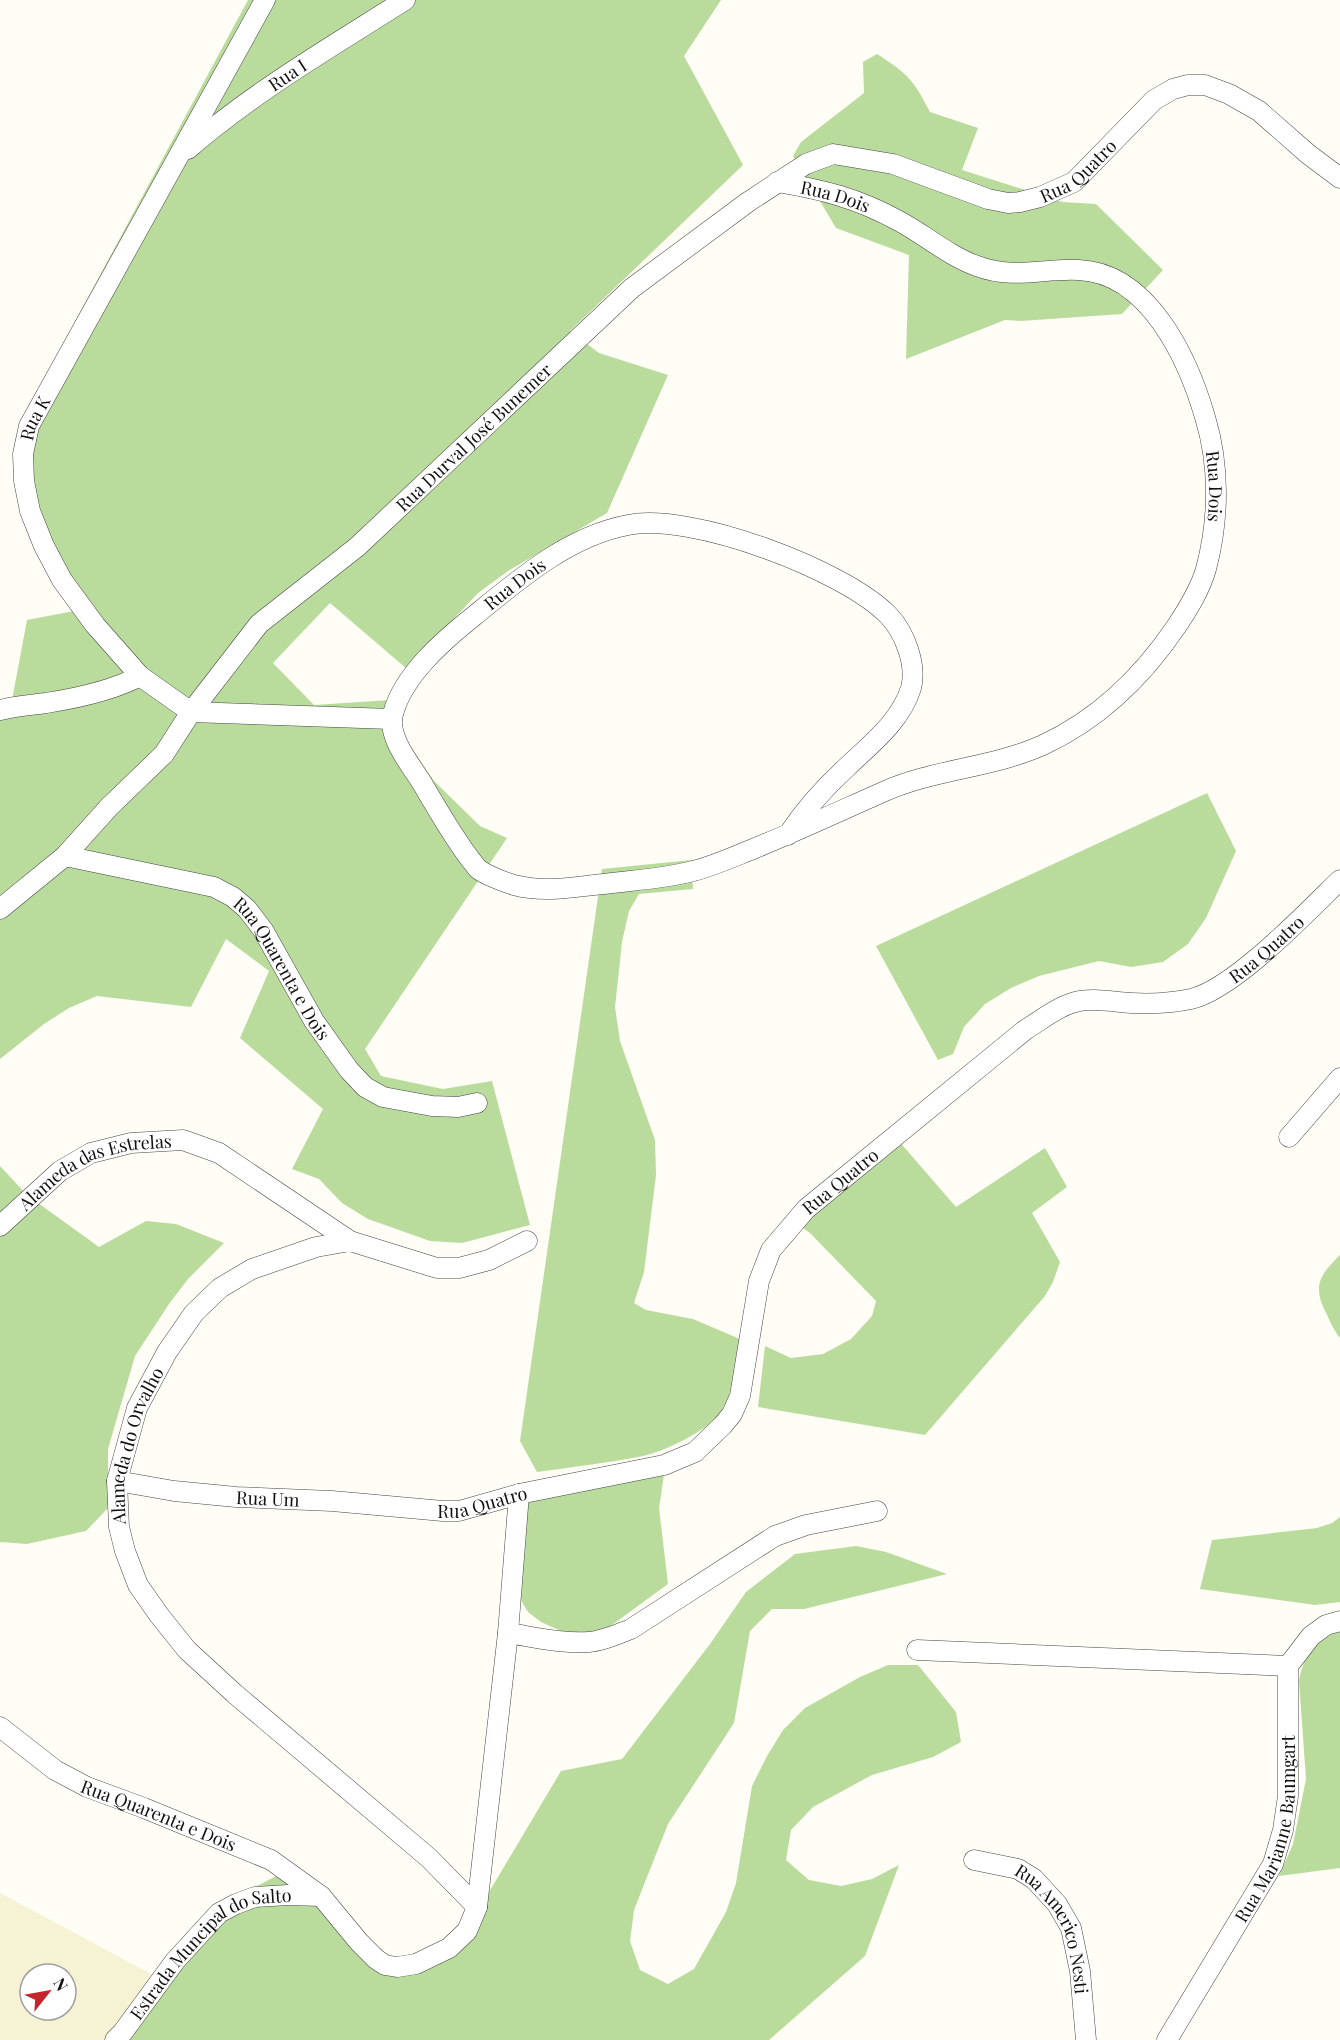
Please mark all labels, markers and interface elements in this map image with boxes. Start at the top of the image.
street label: Rua I [263,53,311,96]
street label: Rua Quatro [1036,134,1121,208]
street label: Rua Dois [798,175,874,218]
street label: Rua Durval José Bunemer [390,358,557,517]
street label: Rua K [14,391,56,442]
street label: Rua Dois [1201,449,1228,523]
street label: Rua Dois [479,552,550,615]
street label: Rua Quarenta e Dois [229,891,336,1045]
street label: Rua Quatro [1224,910,1309,988]
street label: Alameda das Estrelas [12,1129,172,1216]
street label: Rua Quatro [797,1143,883,1220]
street label: Alameda do Orvalho [105,1363,169,1526]
street label: Rua Quatro [437,1481,529,1523]
street label: Rua Um [236,1485,300,1512]
street label: Rua Marianne Baumgart [1229,1734,1300,1926]
street label: Rua Quarenta e Dois [78,1774,240,1857]
street label: Rua Americo Nesti [1011,1858,1094,1995]
street label: Estrada Muncipal do Salto [124,1883,292,2024]
north arrow [18,1962,78,2022]
text: N [49,1974,73,1995]

